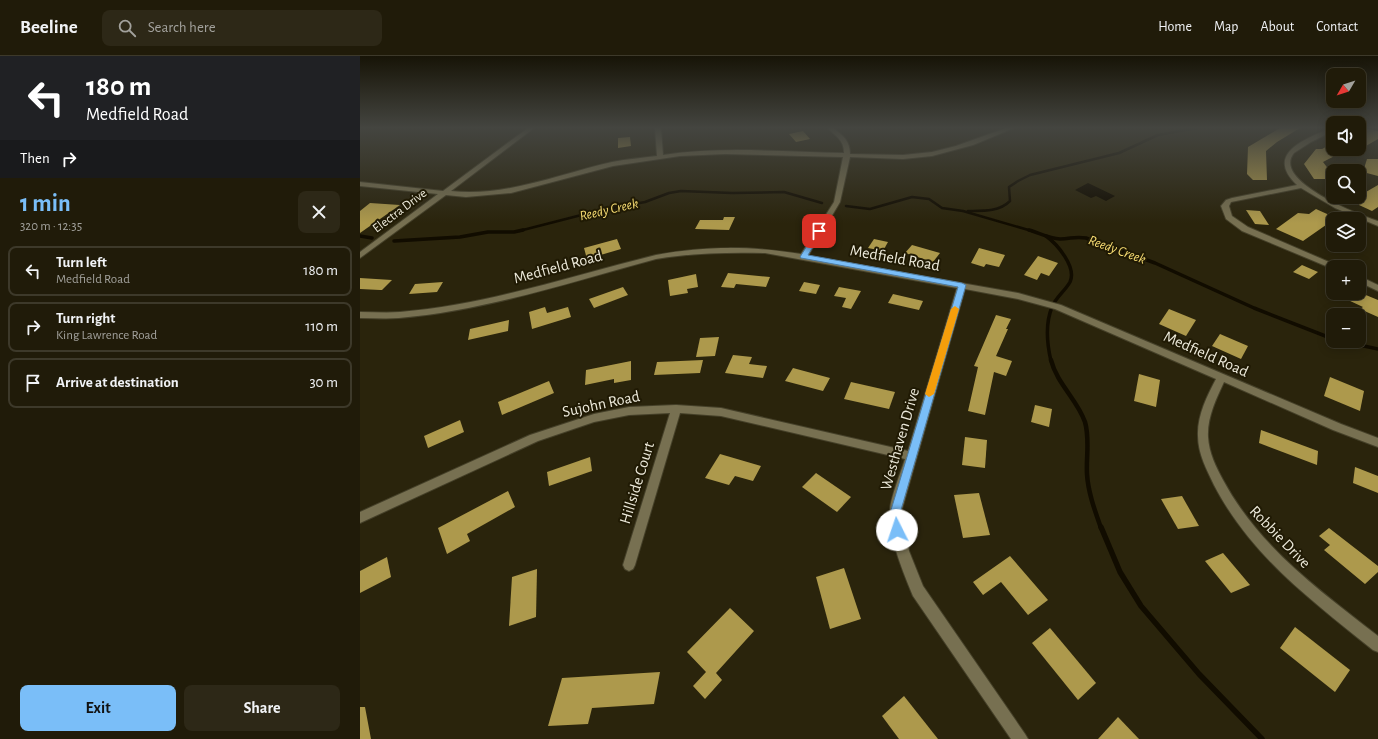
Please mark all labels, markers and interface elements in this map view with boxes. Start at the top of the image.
search box [102,10,382,46]
icon: search [116,17,138,39]
text: Beeline [20,18,78,37]
text: Search here [148,20,216,35]
text: Home [1158,20,1192,34]
text: Map [1214,20,1238,34]
text: About [1260,20,1294,34]
text: Contact [1316,20,1358,34]
north arrow [1326,68,1366,108]
map controls [1326,68,1366,348]
icon: left [20,72,72,124]
text: 180 m [86,73,151,101]
text: Medfield Road [86,106,188,124]
button: sound [1326,116,1366,156]
icon: right [58,148,80,170]
text: Then [20,151,50,166]
button: search [1326,164,1366,204]
street label: Electra Drive [371,187,429,235]
button: close [298,191,340,233]
text: 1 min [20,192,71,216]
water label: Reedy Creek [578,196,640,224]
button: layers [1326,212,1366,252]
pin [802,214,836,248]
text: 320 m · 12:35 [20,220,82,233]
icon: arrive [808,220,830,242]
water label: Reedy Creek [1087,233,1148,267]
street label: Medfield Road [849,242,941,274]
street label: Medfield Road [512,248,604,286]
text: Turn left [56,255,107,270]
icon: left [22,260,44,282]
button: + [1326,260,1366,300]
text: 180 m [303,263,338,278]
text: Medfield Road [56,273,130,286]
button: − [1326,308,1366,348]
text: Turn right [56,311,115,326]
icon: right [22,316,44,338]
text: 110 m [305,319,338,334]
street label: Medfield Road [1161,328,1251,380]
text: King Lawrence Road [56,329,157,342]
icon: arrive [22,372,44,394]
text: Arrive at destination [56,375,179,390]
text: 30 m [309,375,338,390]
street label: Westhaven Drive [878,386,922,492]
street label: Sujohn Road [561,388,641,421]
street label: Hillside Court [617,440,657,526]
street label: Robbie Drive [1247,503,1313,571]
position arrow [876,509,918,551]
button: Exit [20,685,176,731]
button: Share [184,685,340,731]

